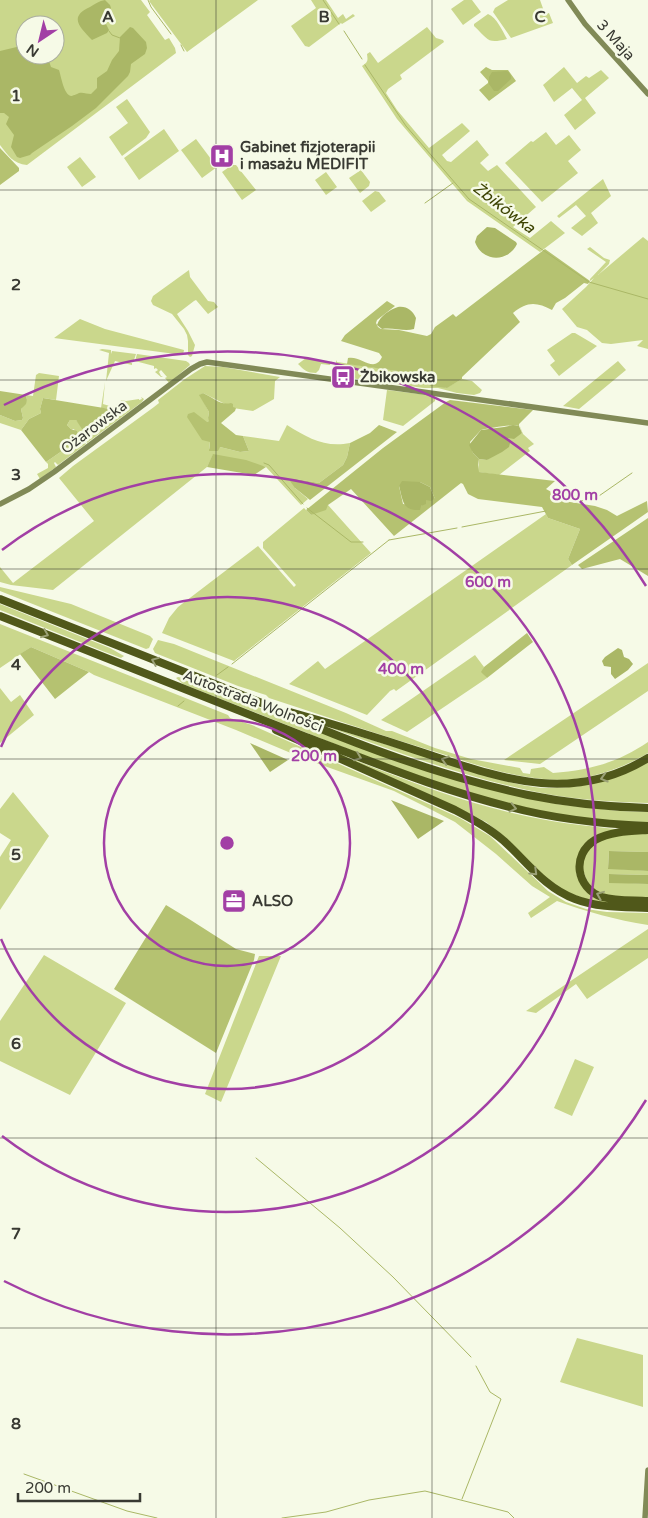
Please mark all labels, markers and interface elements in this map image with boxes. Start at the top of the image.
text: A [102,7,114,27]
text: B [318,7,330,27]
text: C [534,7,546,27]
north arrow [15,15,65,65]
street label: 3 Maja [593,16,639,64]
text: N [23,40,42,60]
text: 1 [11,86,21,106]
place label: Gabinet fizjoterapii i masażu MEDIFIT [240,138,375,173]
hospital icon: Gabinet fizjoterapii i masażu MEDIFIT [209,143,235,169]
water label: Żbikówka [469,178,540,238]
text: 2 [11,275,21,295]
bus stop icon: Żbikowska [330,364,356,390]
place label: Żbikowska [360,368,435,386]
street label: Ożarowska [57,396,131,458]
text: 3 [11,465,21,485]
text: 800 m [552,486,598,504]
text: 600 m [465,573,511,591]
one-way arrow [40,627,49,638]
text: 4 [11,655,21,675]
one-way arrow [151,656,159,666]
text: 400 m [378,660,424,678]
street label: Autostrada Wolności [181,666,325,736]
text: 200 m [291,747,337,765]
one-way arrow [354,751,362,761]
one-way arrow [441,755,450,765]
one-way arrow [600,772,608,782]
one-way arrow [508,802,517,813]
centre of rings [218,834,236,852]
text: 5 [11,845,21,865]
one-way arrow [529,866,538,875]
office icon: ALSO [221,888,247,914]
one-way arrow [596,891,605,901]
place label: ALSO [252,892,293,910]
text: 6 [11,1034,21,1054]
text: 7 [11,1224,21,1244]
text: 8 [11,1414,21,1434]
scale bar [18,1470,140,1502]
text: 200 m [25,1479,71,1497]

